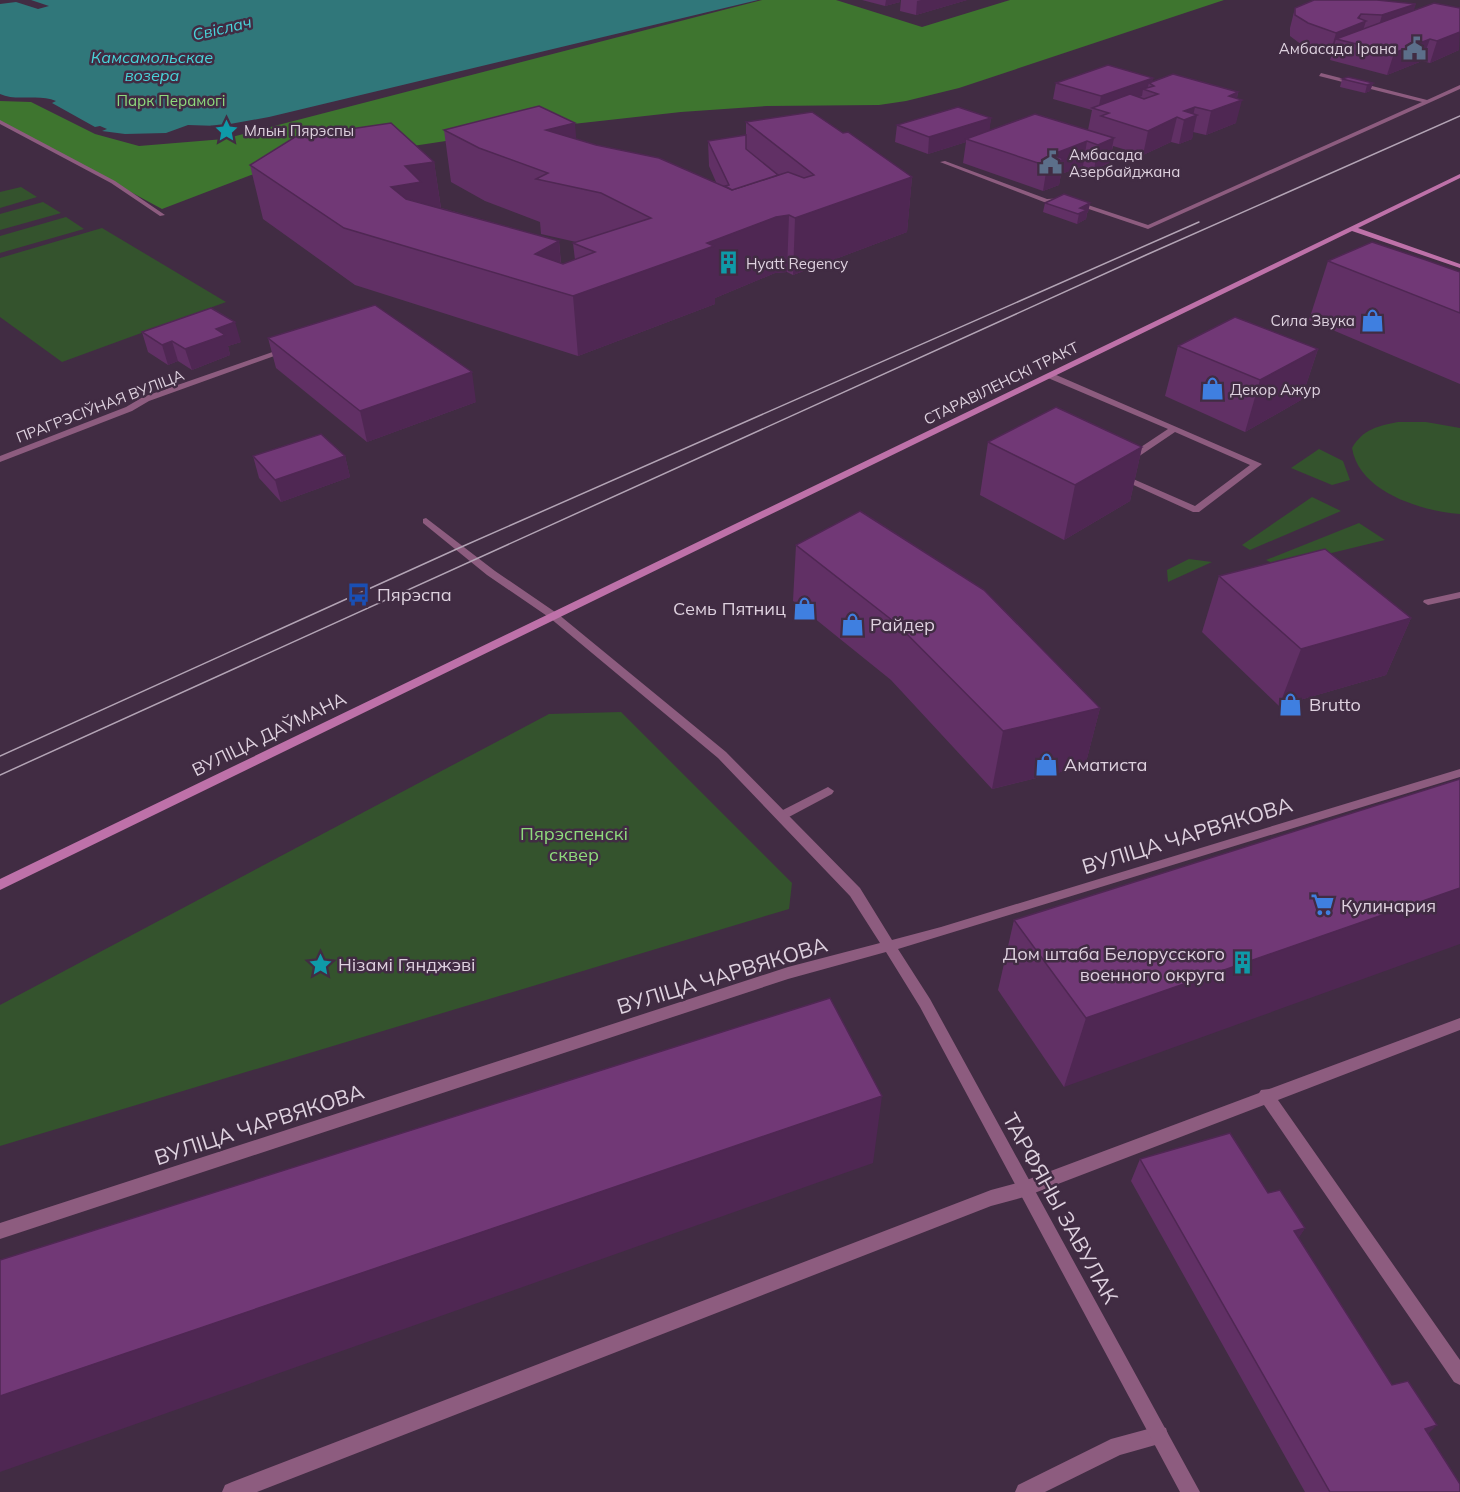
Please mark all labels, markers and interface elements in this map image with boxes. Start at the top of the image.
water label: Свіслач [190,11,254,45]
public building icon: Амбасада Ірана [1402,35,1428,61]
place label: Амбасада Ірана [1279,39,1397,58]
water label: Камсамольскае возера [91,47,213,85]
park label: Парк Перамогі [116,91,226,110]
place icon: Млын Пярэспы [213,117,239,143]
place label: Млын Пярэспы [244,121,354,140]
place label: Амбасада Азербайджана [1069,145,1180,181]
public building icon: Амбасада Азербайджана [1038,150,1064,176]
building icon: Hyatt Regency [715,250,741,276]
place label: Hyatt Regency [746,254,848,273]
shop icon: Сила Звука [1360,307,1386,333]
place label: Сила Звука [1270,311,1355,330]
street label: СТАРАВІЛЕНСКІ ТРАКТ [920,337,1082,429]
street label: ПРАГРЭСІЎНАЯ ВУЛІЦА [13,365,187,447]
shop icon: Декор Ажур [1199,376,1225,402]
place label: Декор Ажур [1230,380,1321,399]
bus stop icon: Пярэспа [346,581,372,607]
place label: Пярэспа [377,583,452,606]
shop icon: Семь Пятниц [791,595,817,621]
place label: Семь Пятниц [673,597,786,620]
shop icon: Райдер [839,611,865,637]
place label: Райдер [870,613,935,636]
street label: ВУЛІЦА ДАЎМАНА [188,687,350,781]
shop icon: Brutto [1278,691,1304,717]
place label: Brutto [1309,693,1361,716]
shop icon: Аматиста [1033,751,1059,777]
place label: Аматиста [1064,753,1147,776]
street label: ВУЛІЦА ЧАРВЯКОВА [1079,790,1296,879]
park label: Пярэспенскі сквер [520,822,628,866]
supermarket icon: Кулинария [1310,892,1336,918]
place label: Кулинария [1341,894,1436,917]
street label: ВУЛІЦА ЧАРВЯКОВА [614,930,831,1019]
place label: Дом штаба Белорусского военного округа [1003,942,1225,986]
building icon: Дом штаба Белорусского военного округа [1230,950,1256,976]
place icon: Нізамі Гянджэві [307,951,333,977]
place label: Нізамі Гянджэві [338,953,476,976]
street label: ВУЛІЦА ЧАРВЯКОВА [151,1078,367,1170]
street label: ТАРФЯНЫ ЗАВУЛАК [998,1108,1124,1308]

